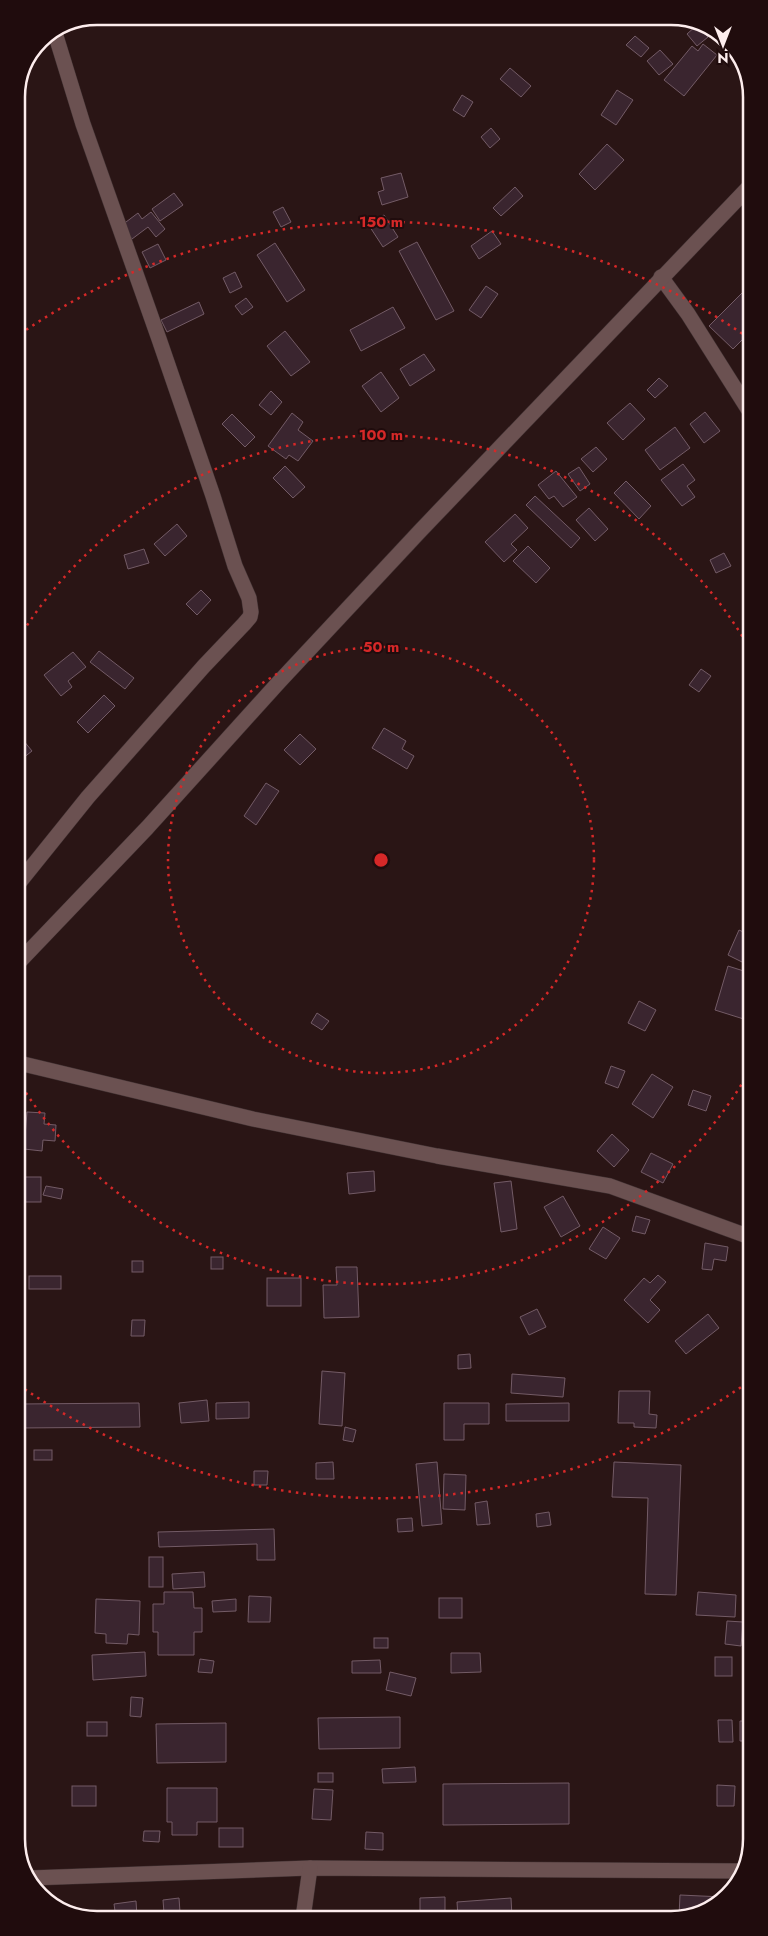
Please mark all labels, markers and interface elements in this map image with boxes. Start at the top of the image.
north arrow [698,20,748,70]
text: N [717,48,729,68]
text: 150 m [359,211,403,233]
text: 100 m [359,424,403,446]
text: 50 m [363,636,399,658]
centre of rings [372,851,390,869]

